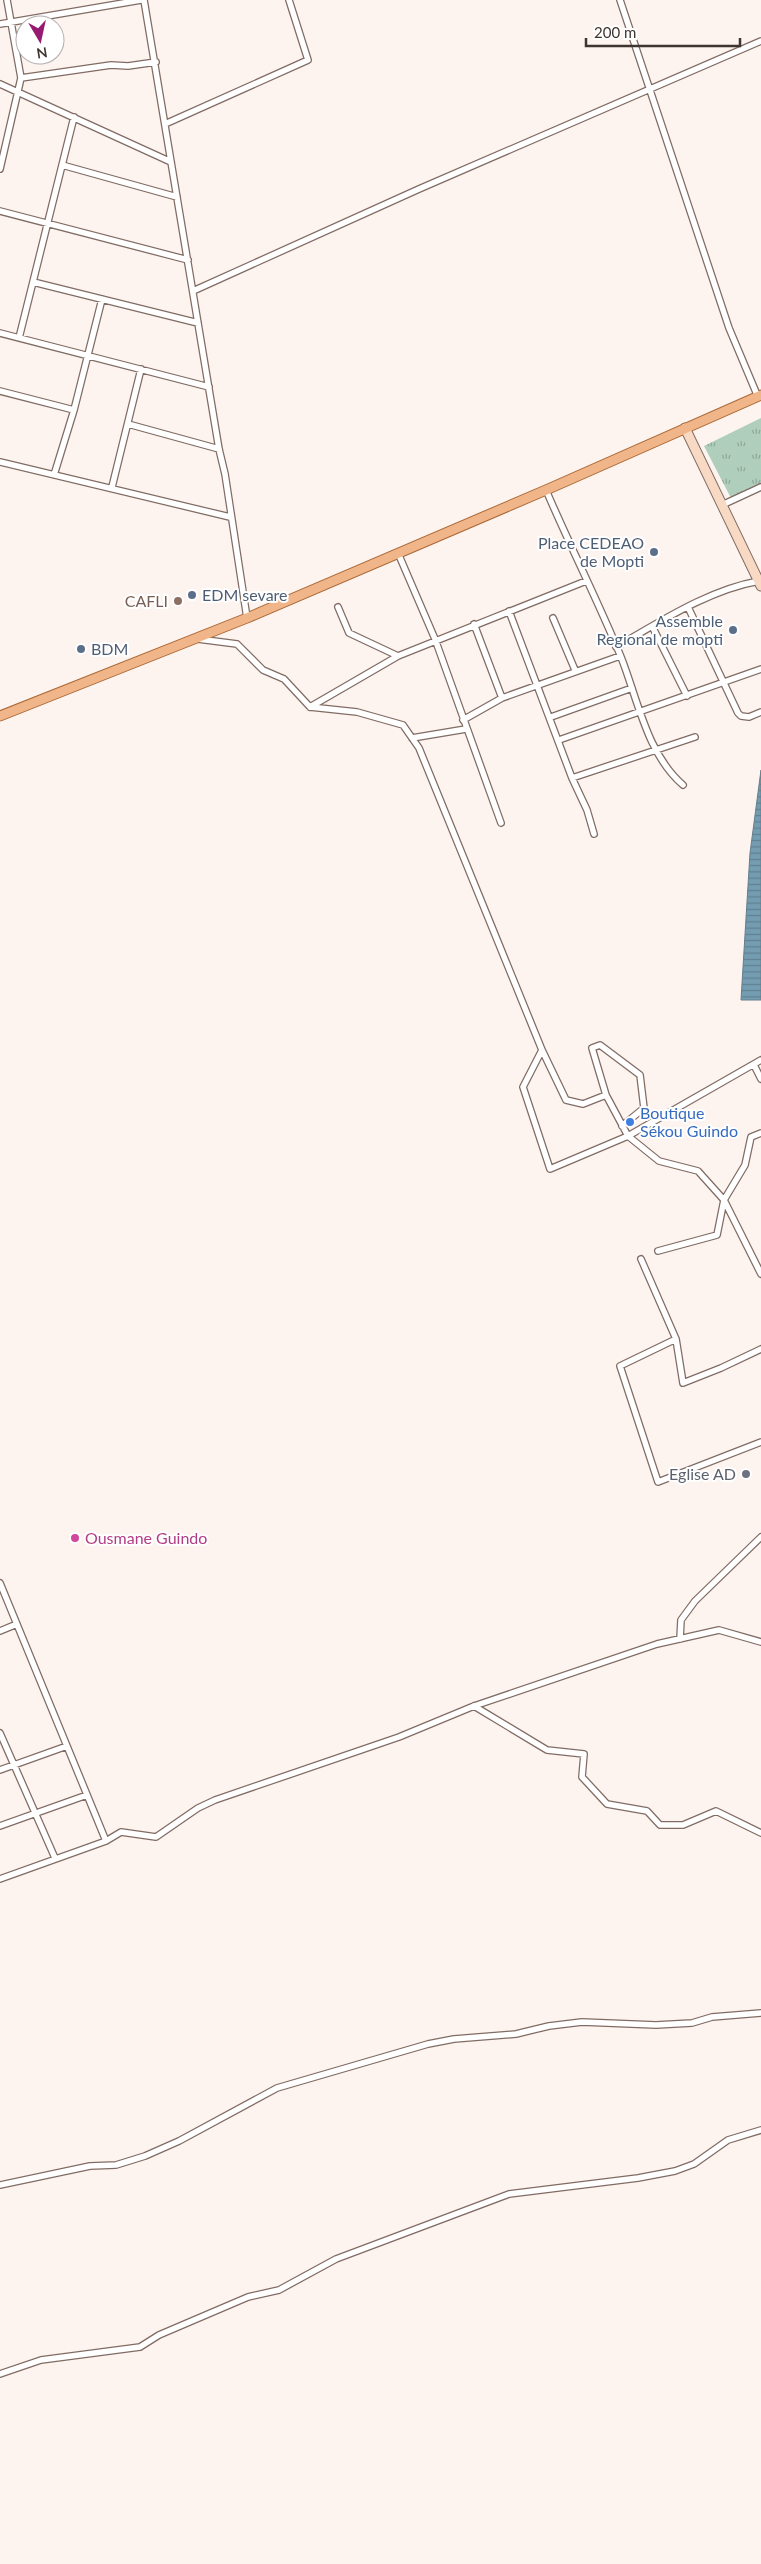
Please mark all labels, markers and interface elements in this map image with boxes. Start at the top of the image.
north arrow [15,15,65,65]
scale bar [586,15,740,47]
text: 200 m [594,23,636,41]
text: N [35,44,49,63]
place label: Place CEDEAO de Mopti [538,533,644,570]
marker: Place CEDEAO de Mopti [648,546,660,558]
place label: EDM sevare [202,585,288,604]
marker: EDM sevare [186,589,198,601]
place label: CAFLI [125,591,168,610]
marker: CAFLI [172,595,184,607]
place label: Assemble Regional de mopti [597,611,723,648]
marker: Assemble Regional de mopti [727,624,739,636]
place label: BDM [91,639,128,658]
marker: BDM [75,643,87,655]
place label: Boutique Sékou Guindo [640,1103,738,1140]
marker: Boutique Sékou Guindo [624,1116,636,1128]
place label: Eglise AD [669,1464,736,1483]
marker: Eglise AD [740,1468,752,1480]
place label: Ousmane Guindo [85,1528,207,1547]
marker: Ousmane Guindo [69,1532,81,1544]

